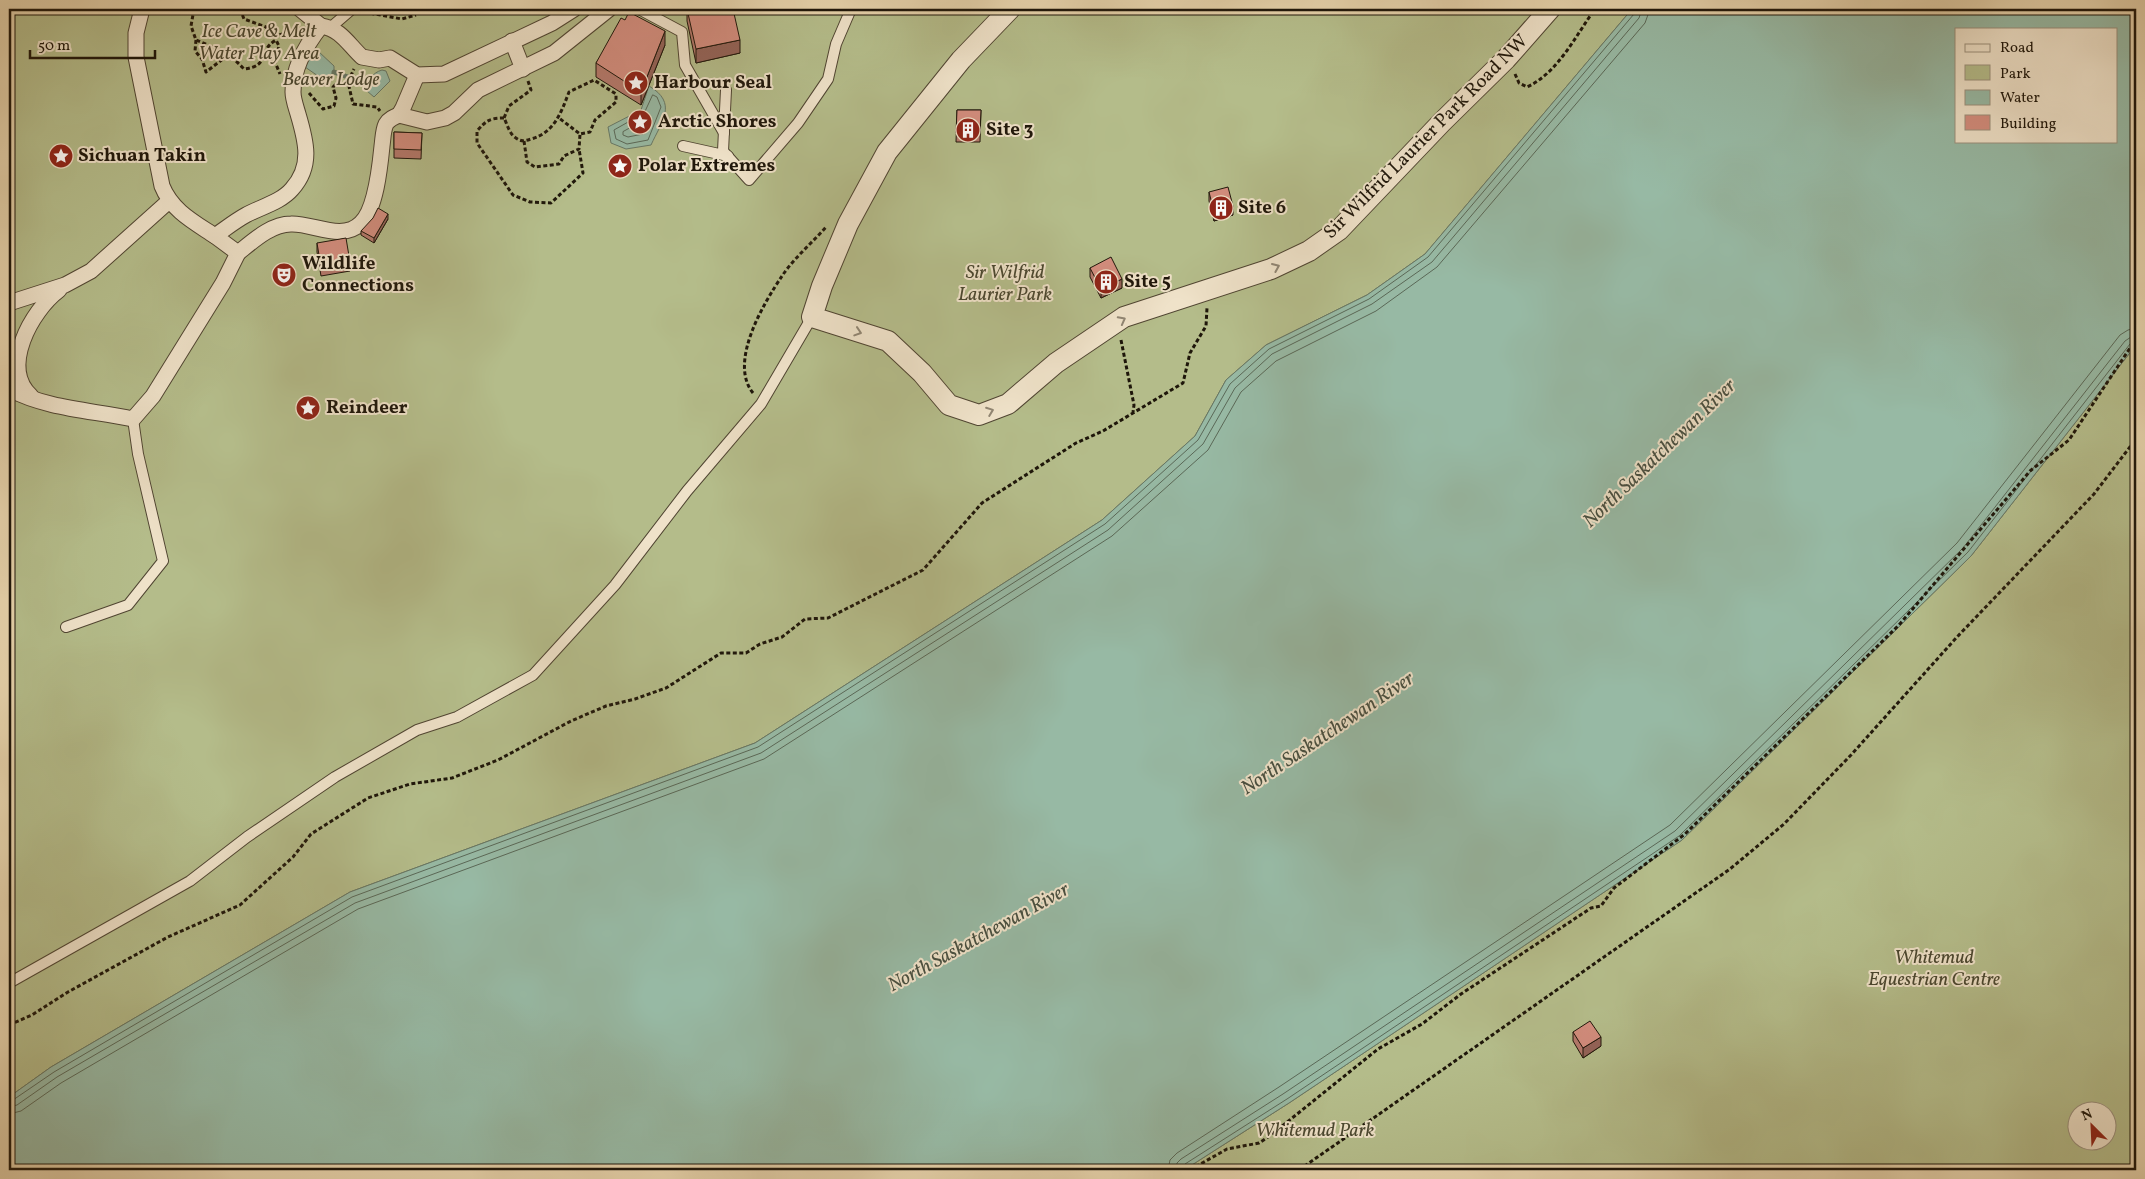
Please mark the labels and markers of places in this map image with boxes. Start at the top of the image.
place icon: Harbour Seal [623,70,649,96]
place label: Harbour Seal [654,70,772,96]
place icon: Arctic Shores [627,109,653,135]
place label: Arctic Shores [658,109,777,135]
building icon: Site 3 [955,117,981,143]
place label: Site 3 [986,117,1034,143]
place icon: Sichuan Takin [48,143,74,169]
place label: Sichuan Takin [78,143,206,169]
place icon: Polar Extremes [607,153,633,179]
place label: Polar Extremes [638,153,775,179]
building icon: Site 6 [1208,195,1234,221]
place label: Site 6 [1238,195,1286,221]
place label: Wildlife Connections [302,251,414,299]
theatre icon: Wildlife Connections [271,262,297,288]
building icon: Site 5 [1093,269,1119,295]
place label: Site 5 [1124,269,1171,295]
place icon: Reindeer [295,395,321,421]
place label: Reindeer [326,395,408,421]

